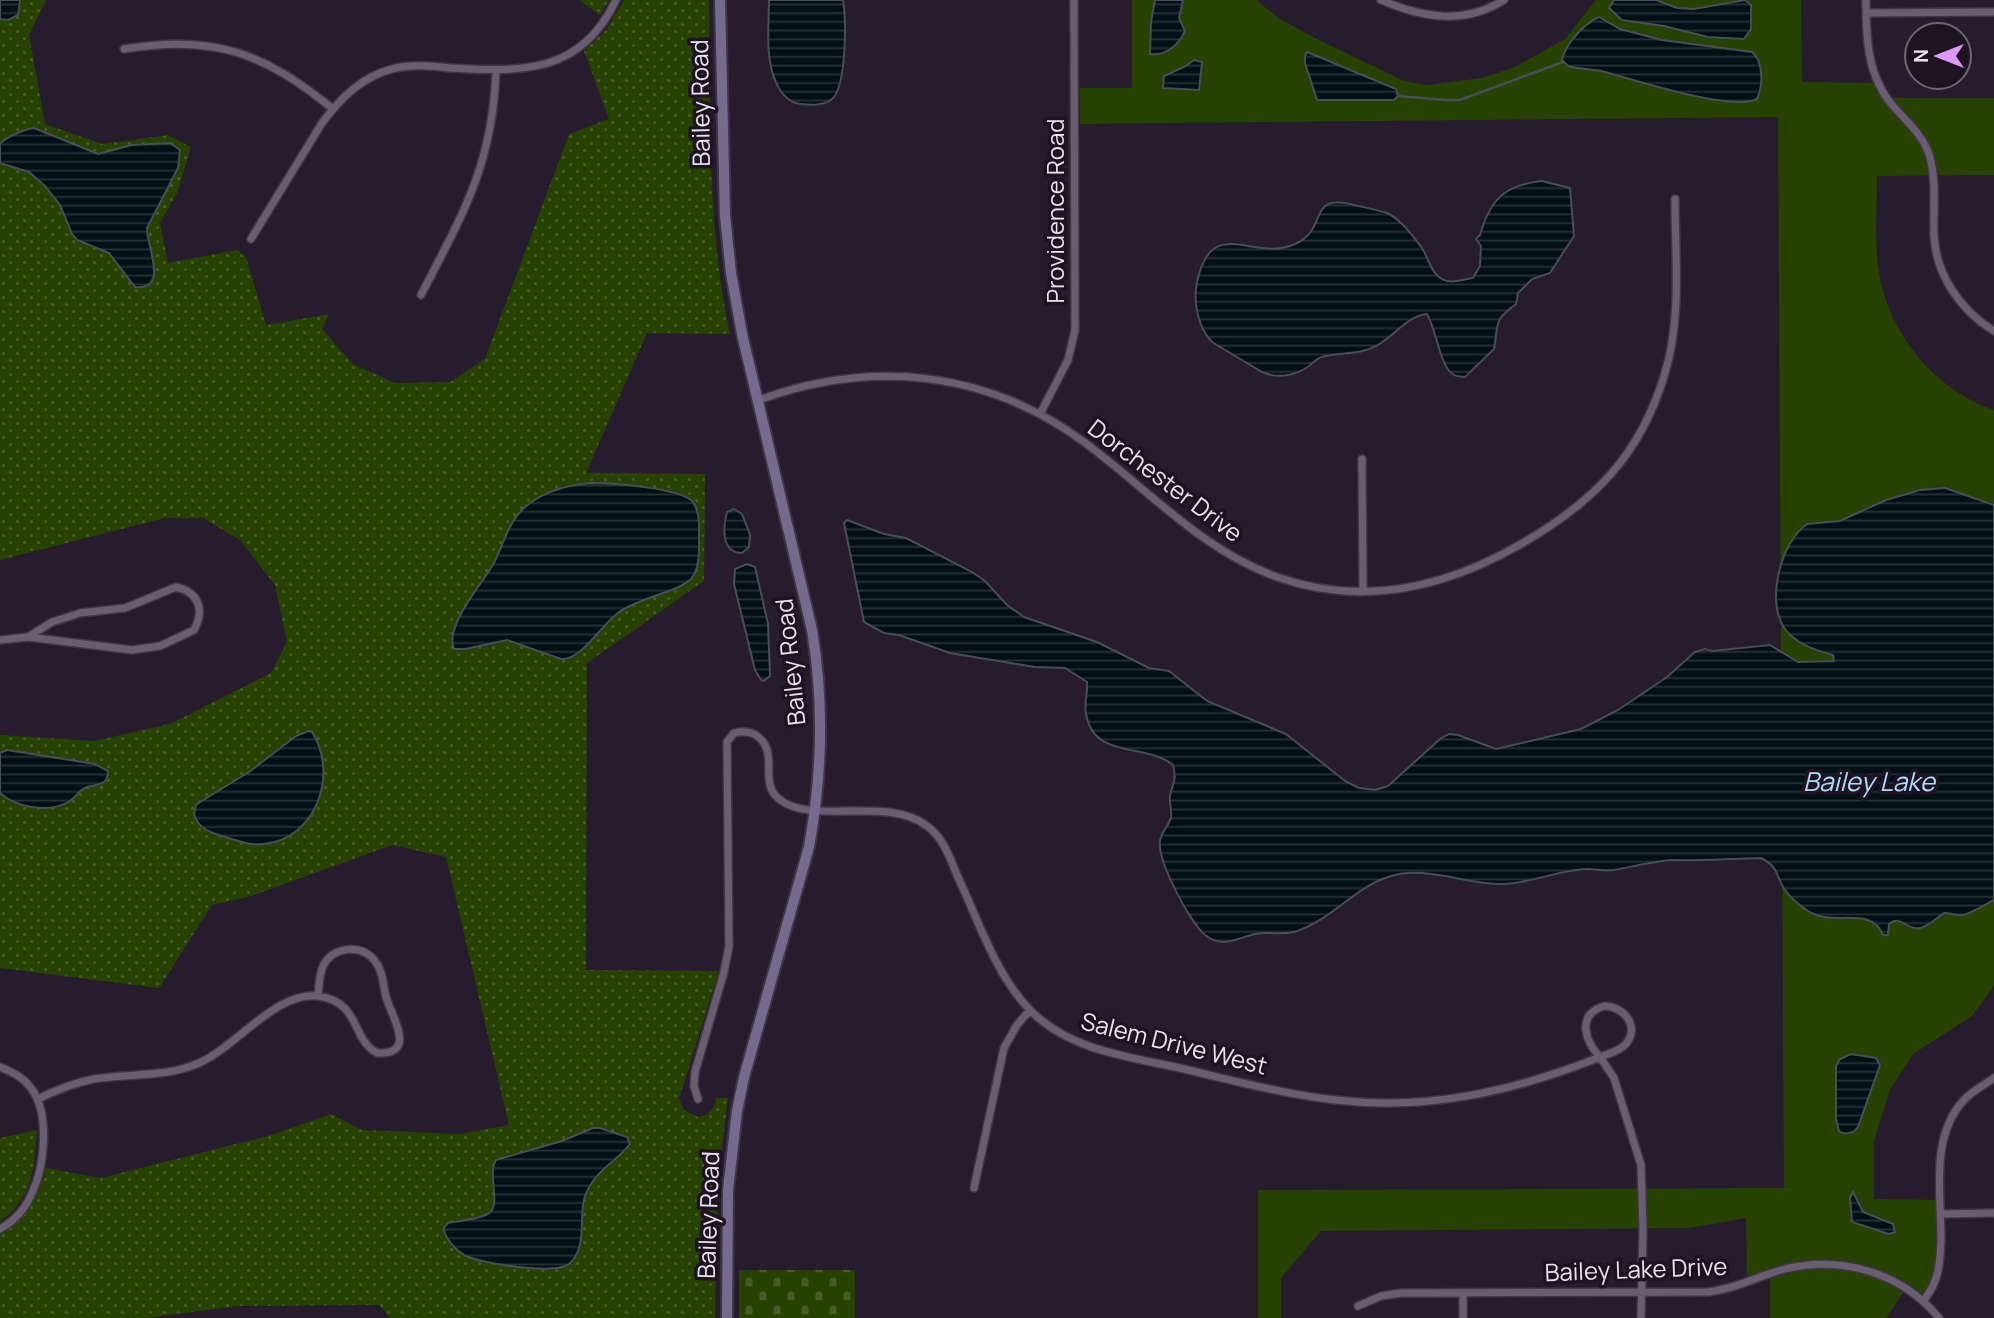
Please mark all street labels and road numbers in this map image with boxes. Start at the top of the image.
street label: Bailey Road [682,39,717,167]
street label: Providence Road [1038,118,1071,304]
street label: Dorchester Drive [1082,411,1250,549]
street label: Bailey Road [766,597,813,727]
street label: Salem Drive West [1078,1003,1271,1082]
street label: Bailey Road [689,1151,726,1279]
street label: Bailey Lake Drive [1544,1249,1728,1288]

